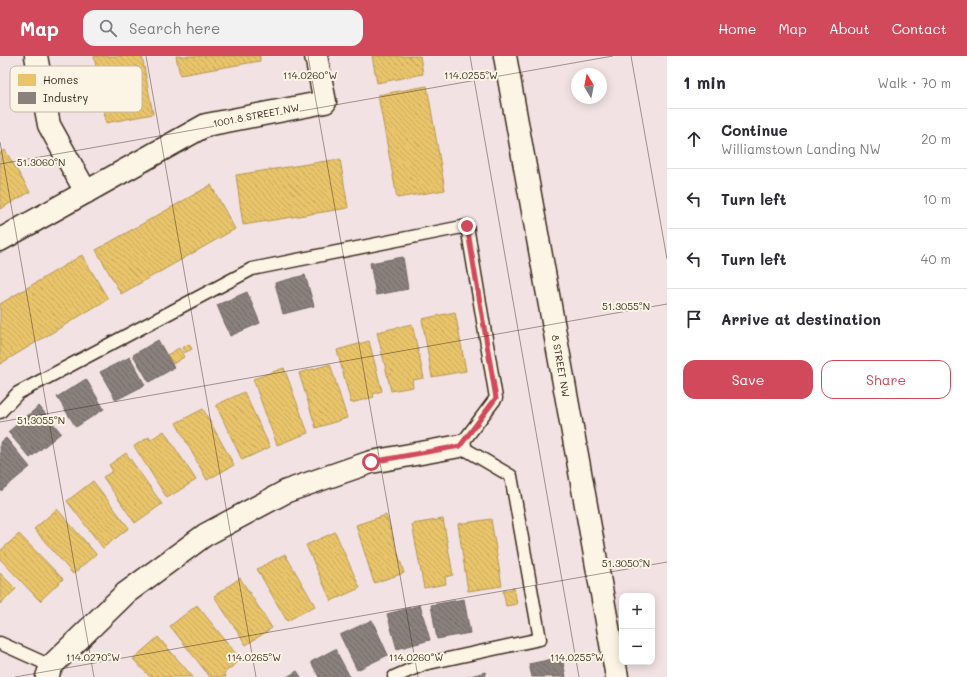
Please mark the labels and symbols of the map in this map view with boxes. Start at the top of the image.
legend [10,66,142,112]
text: 114.0260°W [283,68,337,82]
text: 114.0255°W [444,68,498,82]
north arrow [571,68,607,104]
text: Homes [43,72,78,87]
text: Industry [43,90,89,105]
street label: 1001 8 STREET NW [212,100,301,130]
text: 51.3060°N [17,155,65,169]
route end [458,217,476,235]
text: 51.3055°N [602,299,650,313]
street label: 8 STREET NW [549,334,573,399]
text: 51.3055°N [17,413,65,427]
route start [362,453,380,471]
text: 51.3050°N [602,556,650,570]
text: 114.0270°W [66,650,120,664]
text: 114.0265°W [227,650,281,664]
text: 114.0260°W [389,650,443,664]
text: 114.0255°W [550,650,604,664]

